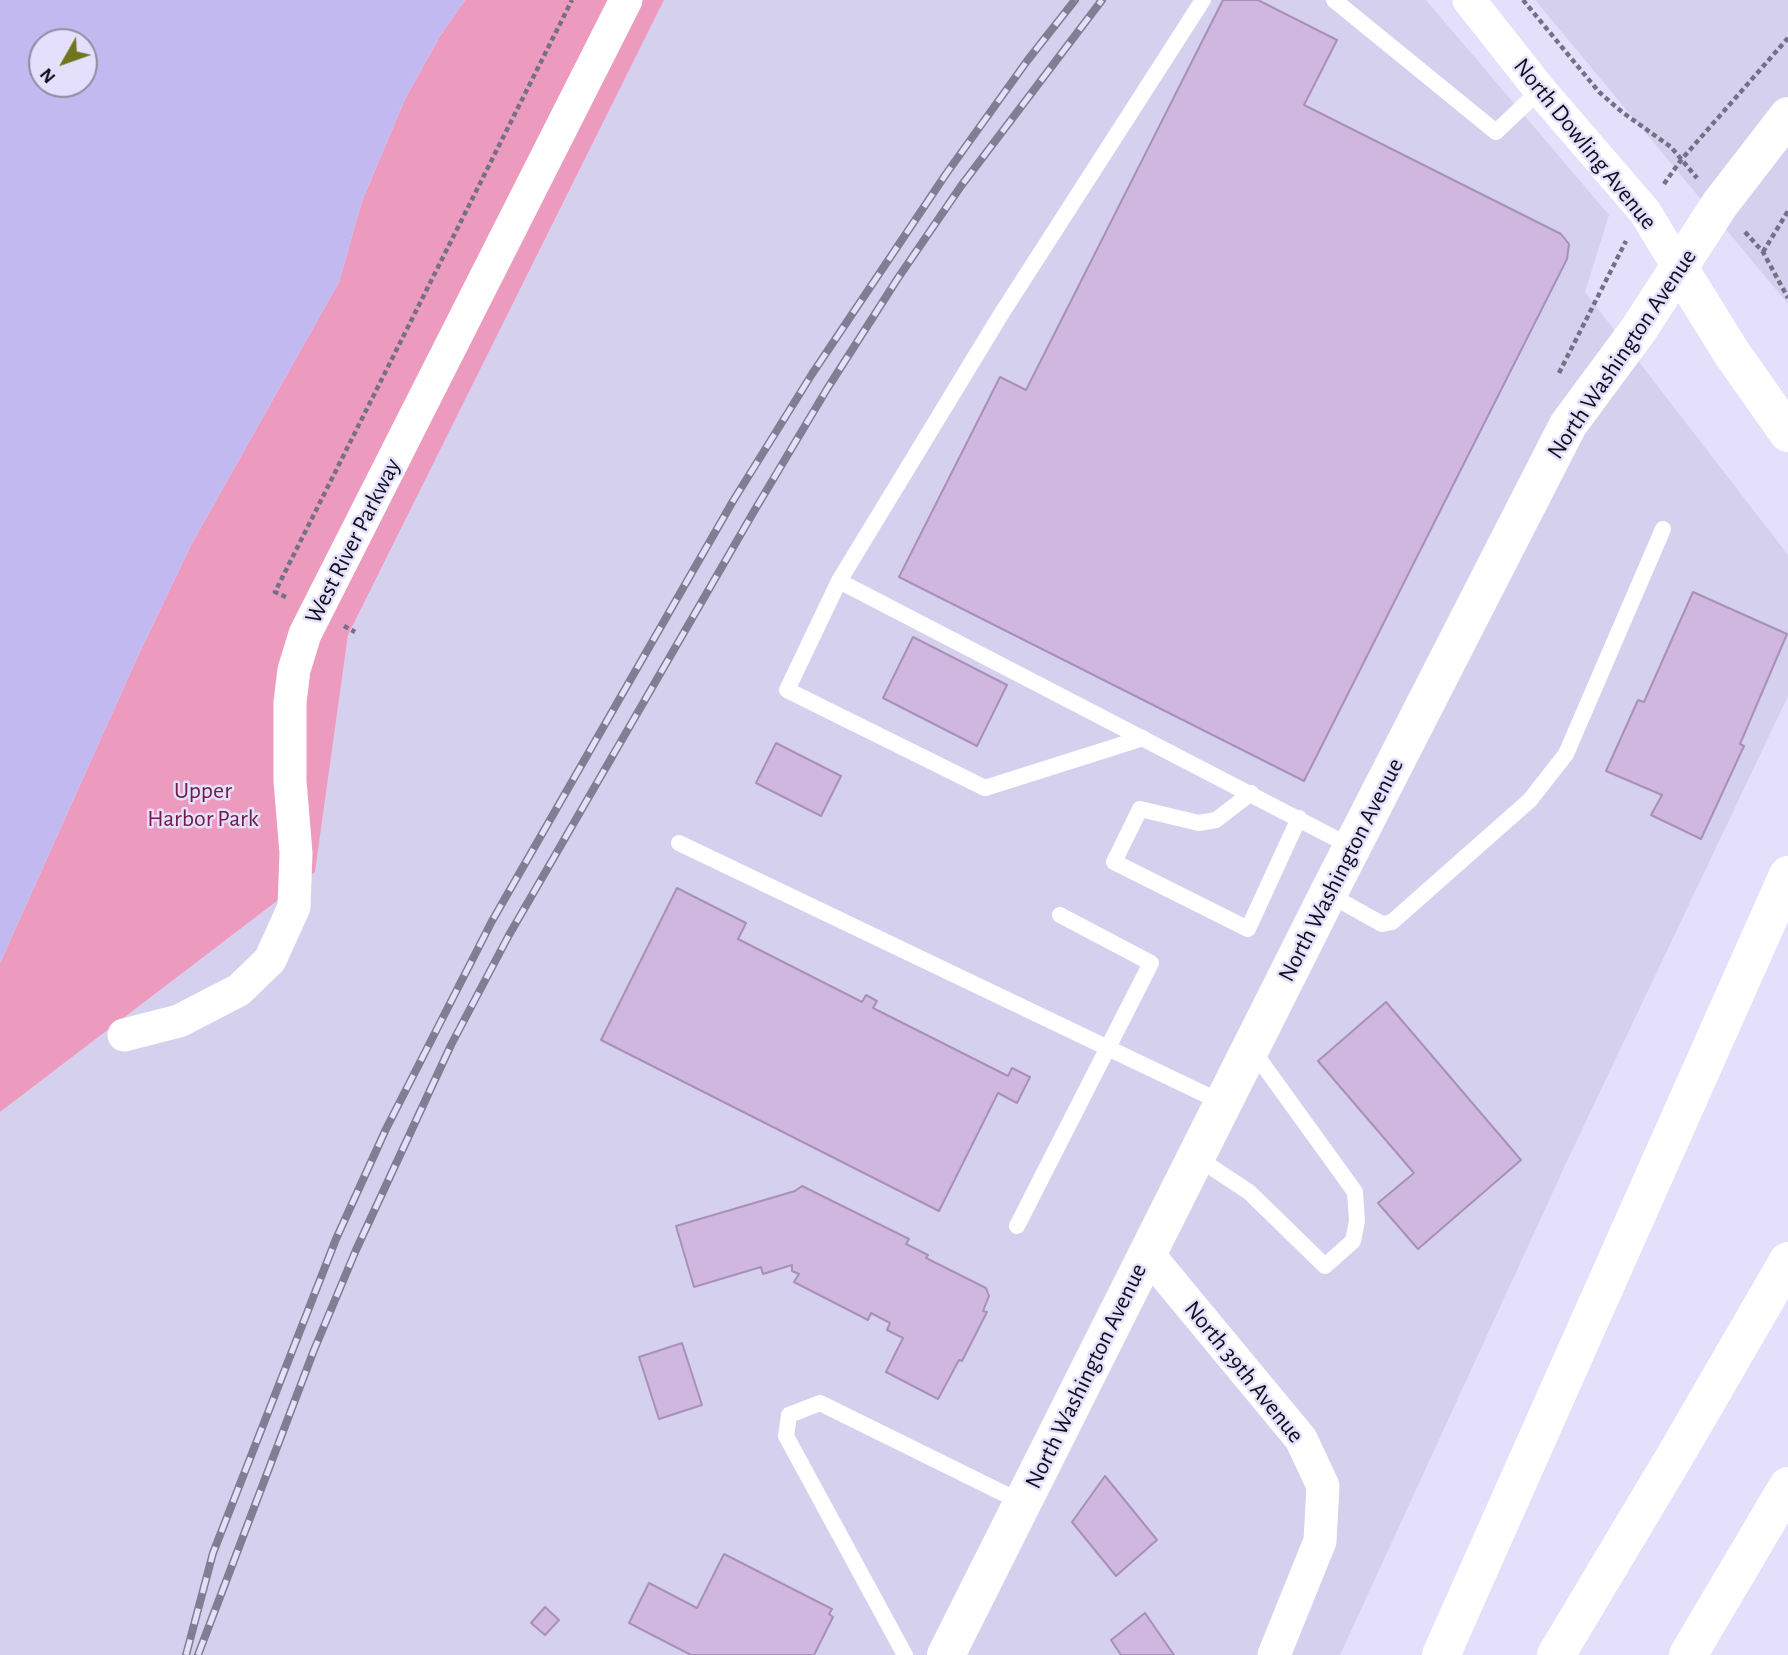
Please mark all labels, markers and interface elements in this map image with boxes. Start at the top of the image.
north arrow [28,28,98,98]
street label: North Dowling Avenue [1507,52,1663,236]
text: N [37,64,60,87]
street label: North Washington Avenue [1541,244,1703,464]
street label: West River Parkway [299,453,407,629]
street label: North Washington Avenue [1272,753,1410,987]
park label: Upper Harbor Park [147,777,259,833]
street label: North Washington Avenue [1019,1259,1153,1493]
street label: North 39th Avenue [1178,1295,1310,1449]

